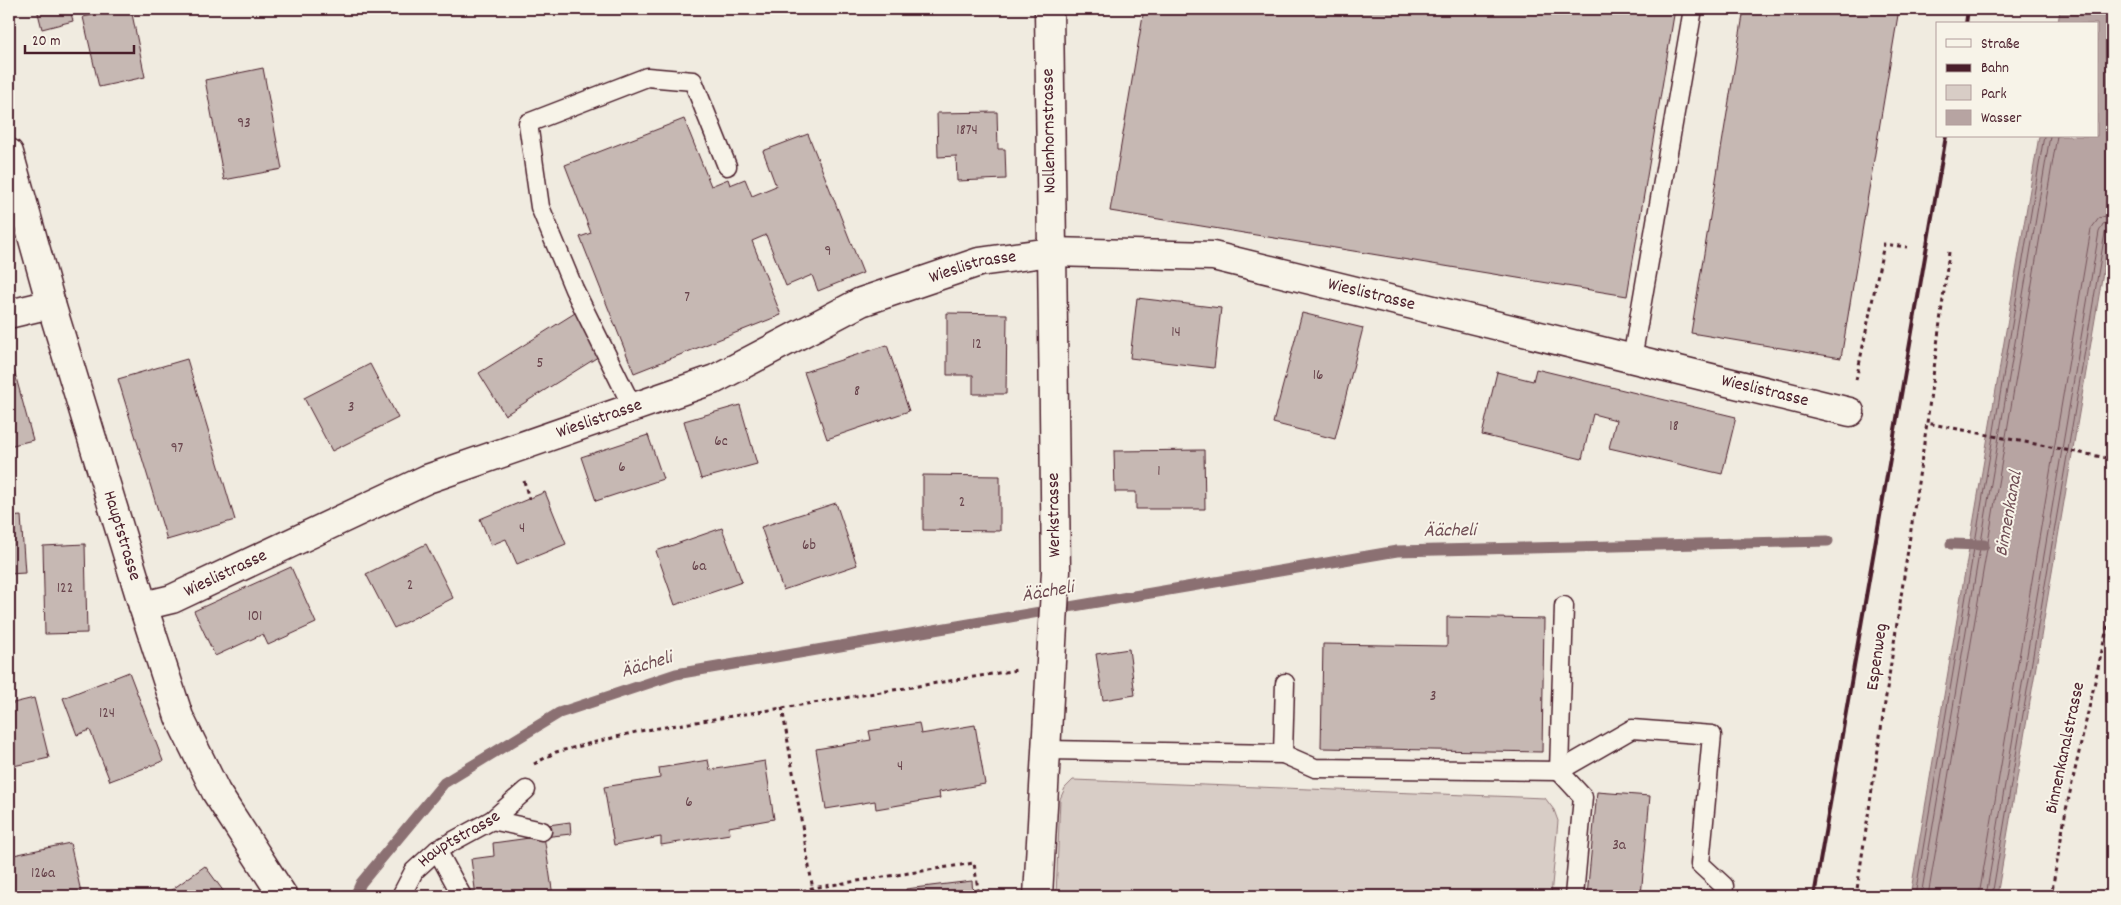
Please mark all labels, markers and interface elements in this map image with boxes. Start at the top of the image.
scale bar [25,22,134,54]
legend [1936,22,2098,138]
text: 20 m [32,31,60,53]
text: Straße [1981,34,2020,56]
text: Bahn [1981,58,2009,80]
street label: Nollenhornstrasse [1036,68,1064,194]
text: Park [1981,84,2007,106]
text: Wasser [1981,108,2022,130]
house number: 93 [237,113,251,135]
house number: 1874 [956,120,978,142]
house number: 9 [825,241,831,263]
street label: Wieslistrasse [926,244,1018,290]
street label: Wieslistrasse [1325,272,1418,318]
house number: 7 [684,287,690,309]
house number: 14 [1171,322,1181,344]
house number: 12 [972,334,982,356]
house number: 5 [537,353,544,375]
house number: 16 [1313,365,1323,387]
street label: Wieslistrasse [1718,368,1811,414]
house number: 8 [854,381,860,403]
street label: Wieslistrasse [553,393,646,446]
house number: 3 [348,397,354,419]
house number: 18 [1669,416,1679,438]
house number: 6c [714,431,728,453]
house number: 97 [171,438,184,460]
house number: 6 [618,457,626,479]
house number: 1 [1157,461,1161,483]
water label: Binnenkanal [1989,468,2031,559]
street label: Werkstrasse [1042,472,1068,558]
street label: Hauptstrasse [96,488,147,584]
house number: 2 [959,492,965,514]
house number: 4 [519,518,525,540]
water label: Äächeli [1424,518,1480,546]
house number: 6b [802,535,816,557]
street label: Wieslistrasse [180,543,271,604]
house number: 6a [692,556,707,578]
house number: 2 [407,575,413,597]
water label: Äächeli [1020,575,1079,611]
house number: 122 [57,578,73,600]
house number: 101 [248,606,262,628]
street label: Espenweg [1861,622,1895,692]
water label: Äächeli [618,644,679,687]
street label: Binnenkanalstrasse [2040,680,2092,816]
house number: 3 [1430,686,1436,708]
house number: 124 [99,703,115,725]
house number: 4 [897,756,903,778]
house number: 6 [685,792,693,814]
street label: Hauptstrasse [413,805,507,874]
house number: 3a [1612,835,1627,857]
house number: 126a [31,863,56,885]

